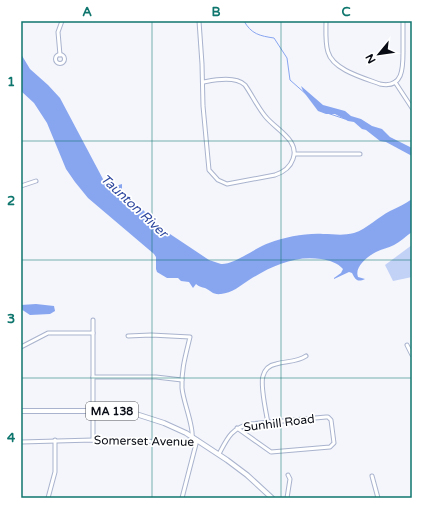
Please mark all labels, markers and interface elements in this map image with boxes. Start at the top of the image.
text: A [82,4,92,20]
text: B [211,4,221,20]
text: C [341,4,351,20]
north arrow [359,34,399,74]
text: N [363,52,379,66]
text: 1 [7,74,15,90]
water label: Taunton River [97,171,172,242]
text: 2 [7,193,15,209]
text: 3 [7,311,15,327]
road number: MA 138 [86,402,138,420]
street label: Sunhill Road [243,412,315,434]
text: 4 [7,430,16,446]
street label: Somerset Avenue [94,433,194,449]

